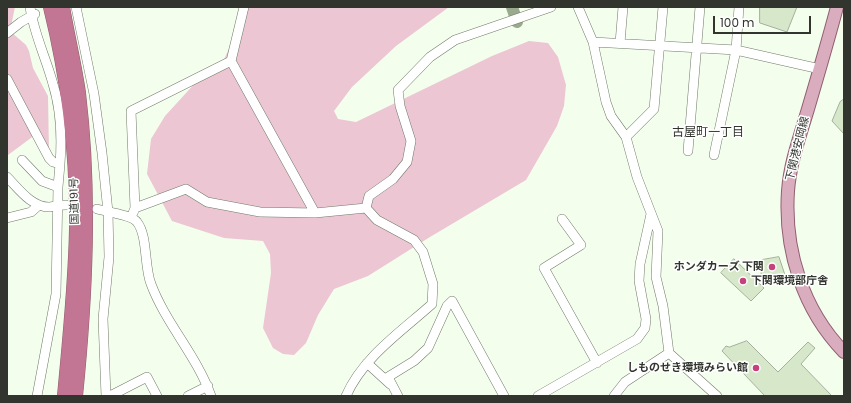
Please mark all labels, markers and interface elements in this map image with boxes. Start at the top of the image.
scale bar [715,8,813,34]
text: 100 m [720,14,754,31]
street label: 下関港安岡線 [784,115,812,183]
district label: 古屋町一丁目 [672,126,744,140]
street label: 国道191号 [68,177,82,225]
place label: ホンダカーズ 下関 [674,260,764,274]
marker: ホンダカーズ 下関 [767,262,777,272]
place label: 下関環境部庁舎 [751,274,828,288]
marker: 下関環境部庁舎 [738,276,748,286]
place label: しものせき環境みらい館 [627,361,748,375]
marker: しものせき環境みらい館 [751,363,761,373]

